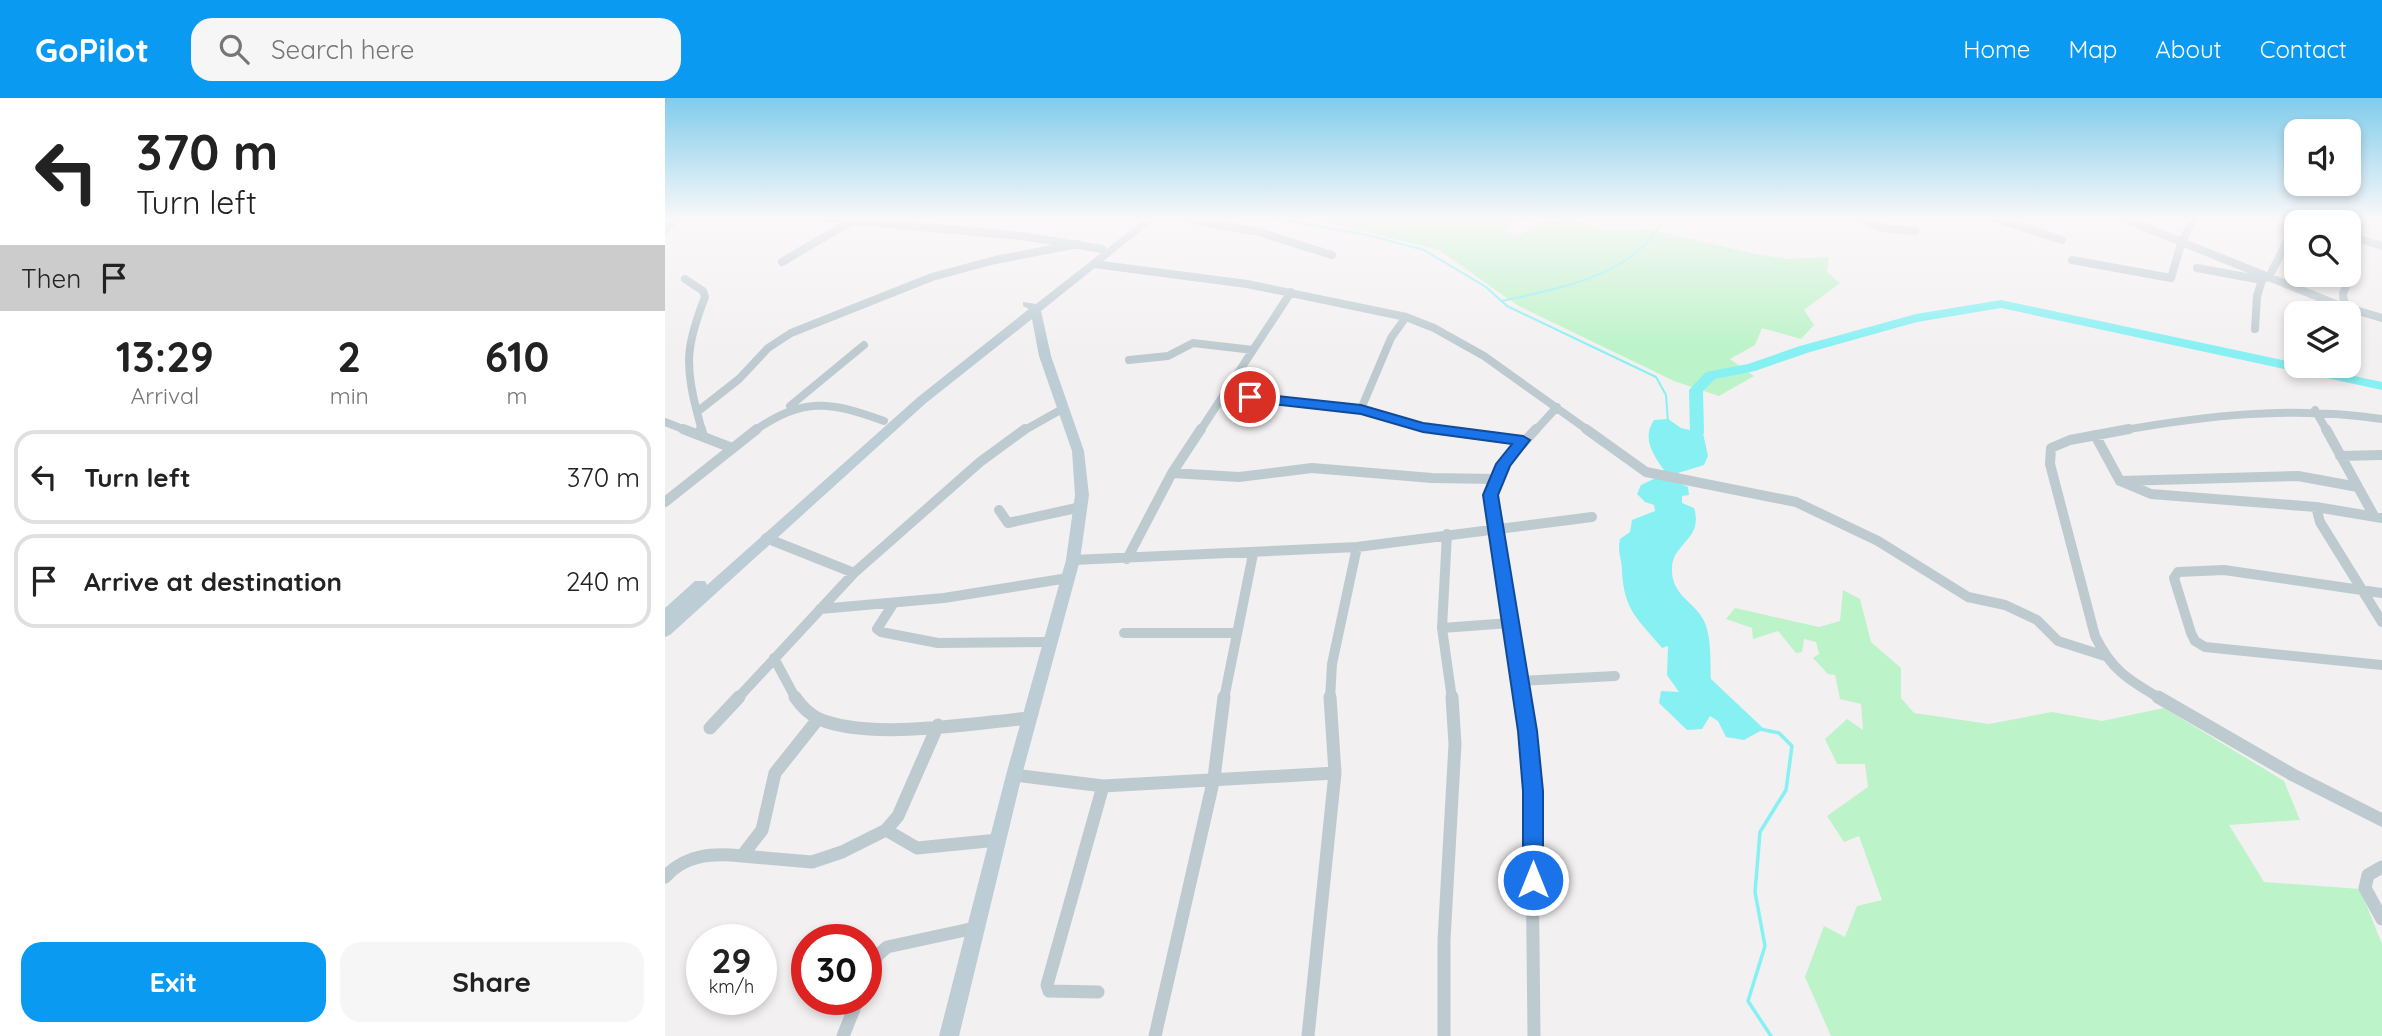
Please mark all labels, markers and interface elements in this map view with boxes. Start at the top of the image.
search box [191,18,681,81]
text: GoPilot [35,29,149,70]
icon: search [215,30,253,68]
text: Search here [271,33,414,66]
text: Home [1963,34,2030,64]
text: Map [2068,34,2117,64]
text: About [2155,34,2222,64]
text: Contact [2260,34,2347,64]
map controls [2284,119,2361,378]
button: sound [2284,119,2361,196]
text: 370 m [136,121,278,182]
icon: left [21,126,112,217]
text: Turn left [136,182,257,222]
button: search [2284,210,2361,287]
icon: arrive [95,259,133,297]
text: Then [21,262,81,295]
button: layers [2284,301,2361,378]
text: 13:29 [116,330,214,383]
text: 2 [337,330,361,383]
text: 610 [485,330,549,383]
pin [1220,367,1280,427]
icon: arrive [1231,378,1269,416]
text: Arrival [130,381,199,410]
text: min [330,381,369,410]
text: m [506,381,527,410]
icon: left [25,458,63,496]
text: Turn left [84,461,191,494]
text: 370 m [567,461,640,494]
icon: arrive [25,562,63,600]
text: Arrive at destination [84,565,342,598]
text: 240 m [566,565,640,598]
position arrow [1496,843,1570,917]
speed limit sign: 30 [791,924,882,1015]
text: 29 [712,938,751,982]
button: Exit [21,942,326,1022]
button: Share [340,942,644,1022]
text: km/h [709,975,754,998]

